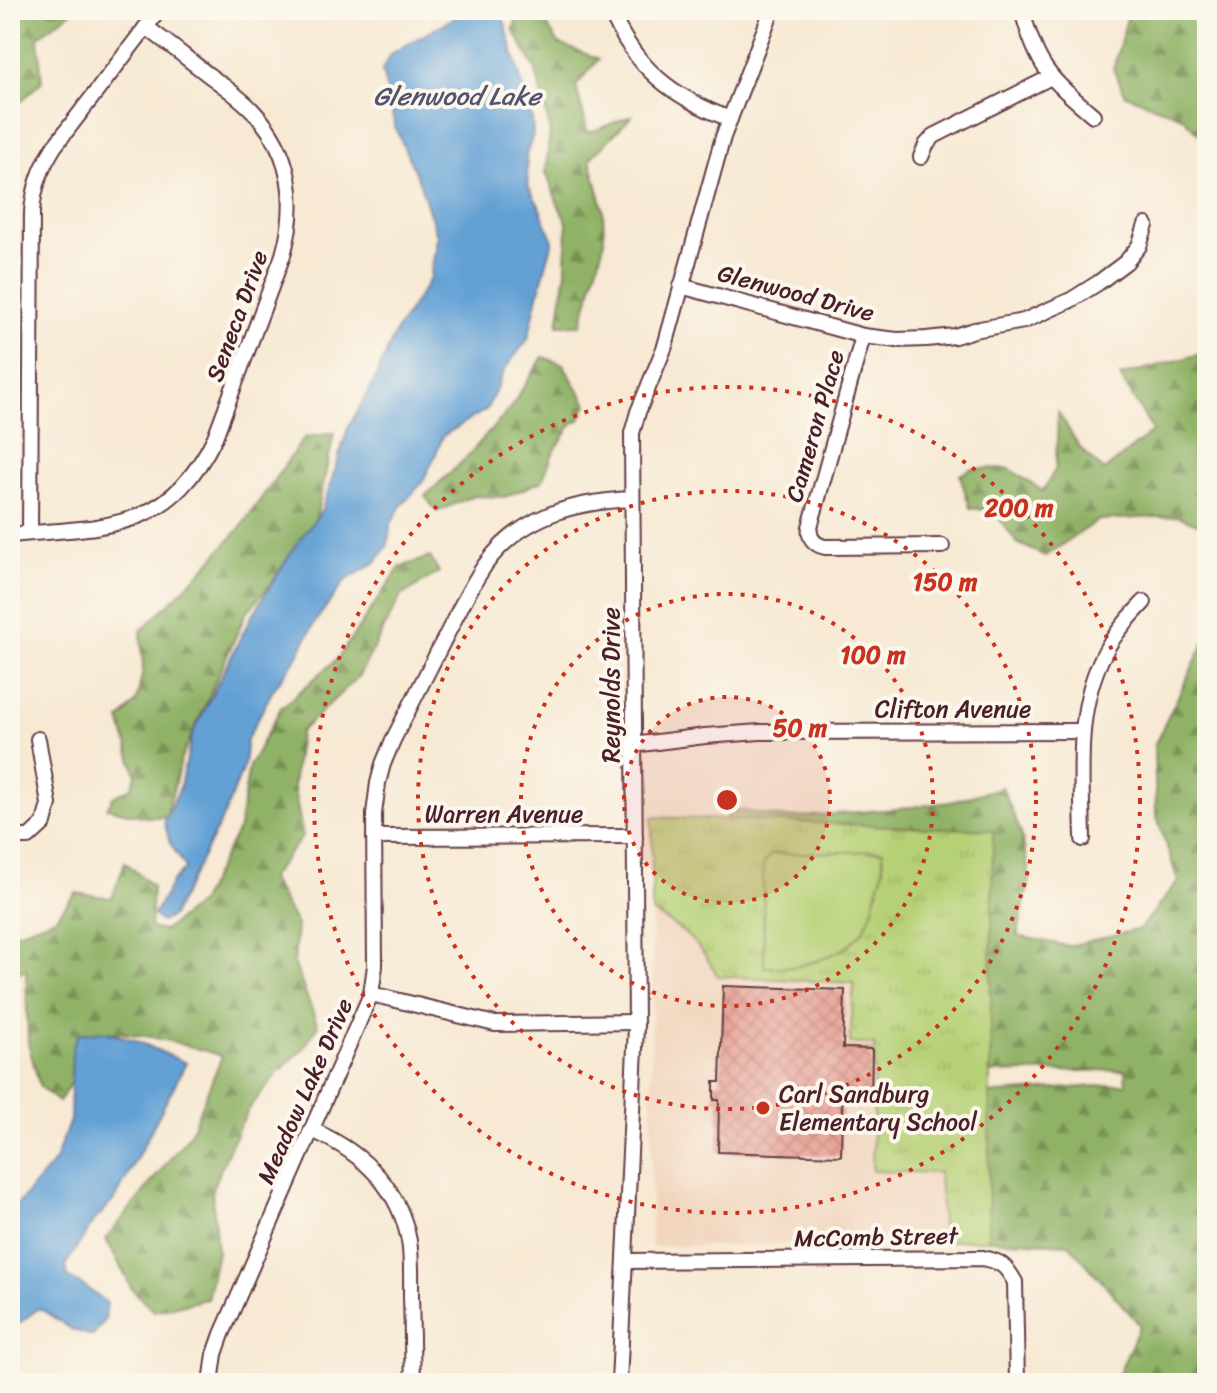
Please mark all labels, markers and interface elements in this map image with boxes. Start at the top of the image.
water label: Glenwood Lake [373,73,543,119]
street label: Seneca Drive [194,244,280,388]
street label: Glenwood Drive [713,252,879,334]
street label: Cameron Place [773,345,857,507]
text: 200 m [984,487,1054,529]
text: 150 m [913,561,978,603]
street label: Reynolds Drive [590,607,632,763]
text: 100 m [840,634,906,676]
street label: Clifton Avenue [875,688,1031,730]
text: 50 m [773,707,828,749]
centre of rings [713,786,741,814]
street label: Warren Avenue [425,793,583,835]
street label: Meadow Lake Drive [245,991,365,1191]
place label: Carl Sandburg Elementary School [779,1073,978,1143]
marker: Carl Sandburg Elementary School [754,1099,772,1117]
street label: McComb Street [794,1215,960,1259]

